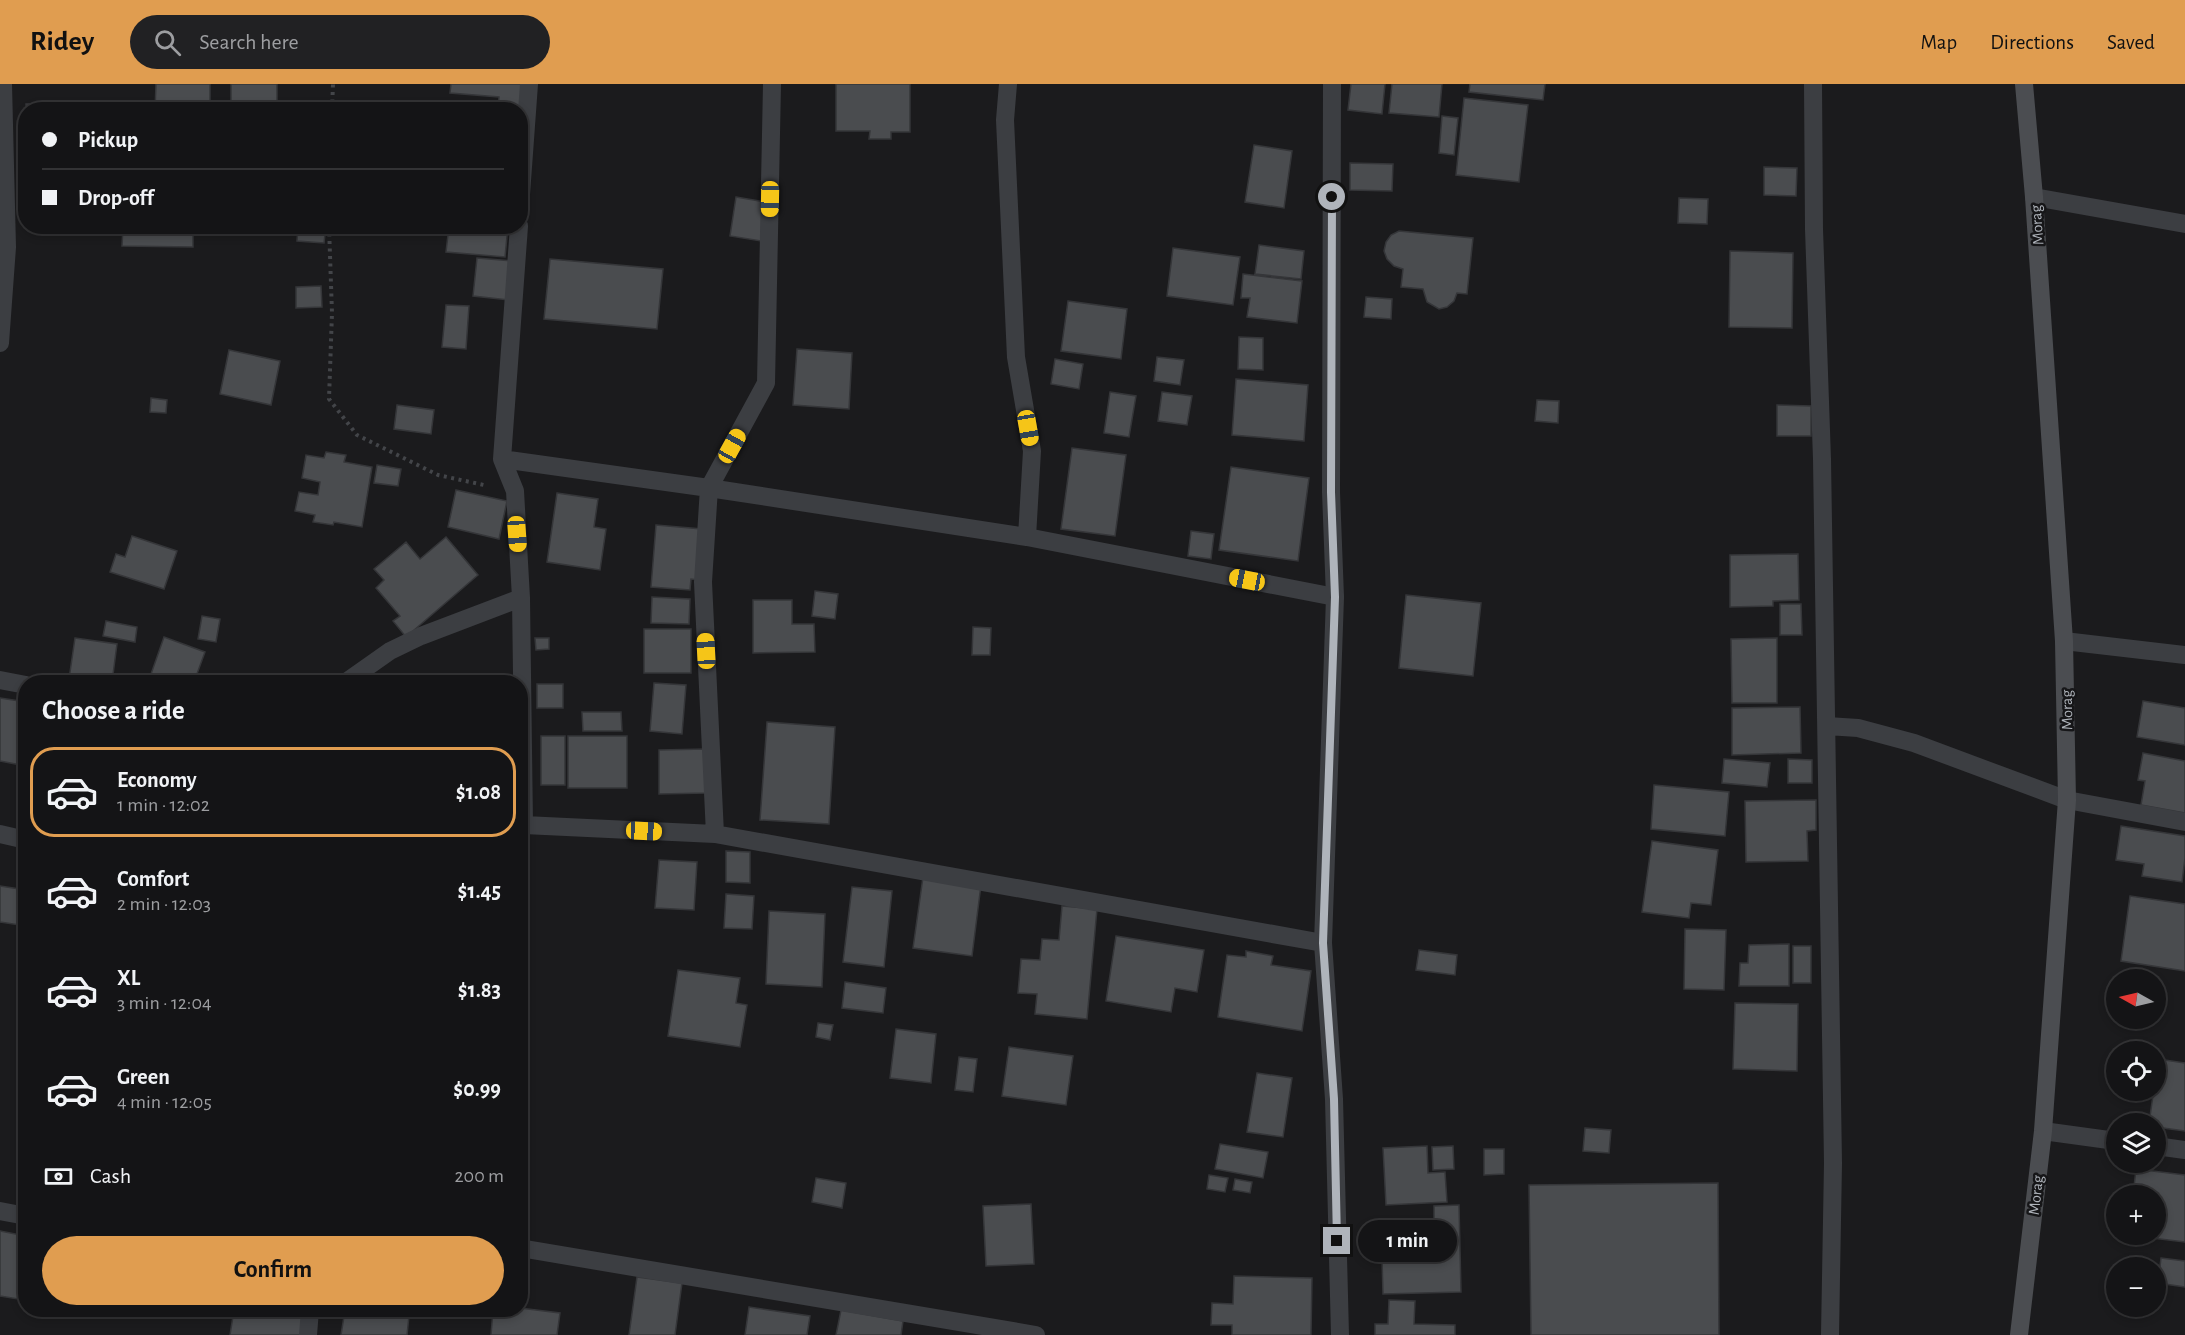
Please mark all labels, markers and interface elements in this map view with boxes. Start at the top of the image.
search box [130,15,550,69]
icon: search [151,26,184,59]
text: Ridey [30,28,94,56]
text: Search here [199,31,299,53]
text: Map [1921,32,1957,53]
text: Directions [1990,32,2074,53]
text: Saved [2107,32,2155,53]
text: Pickup [78,129,138,151]
car [761,181,779,217]
route start [1318,183,1345,210]
text: Drop-off [78,187,154,209]
street label: Morag [2028,204,2046,246]
car [1016,409,1040,447]
car [715,426,749,466]
car [507,515,527,553]
car [1228,568,1266,592]
car [696,633,716,669]
street label: Morag [2059,690,2075,730]
text: Choose a ride [42,697,185,724]
icon: car [45,765,99,819]
text: Economy [117,769,197,791]
text: $1.08 [456,781,501,803]
text: 1 min · 12:02 [117,795,210,815]
car [626,821,662,841]
icon: car [45,864,99,918]
text: Comfort [117,868,189,890]
text: $1.45 [458,880,501,902]
text: 2 min · 12:03 [117,894,211,914]
icon: car [45,963,99,1017]
text: XL [117,967,140,989]
north arrow [2106,969,2166,1029]
map controls [2106,969,2166,1317]
text: $1.83 [458,979,501,1001]
text: 3 min · 12:04 [117,993,212,1013]
button: locate [2106,1041,2166,1101]
icon: car [45,1062,99,1116]
text: Green [117,1066,170,1088]
text: $0.99 [453,1078,501,1100]
text: 4 min · 12:05 [117,1092,212,1112]
button: layers [2106,1113,2166,1173]
icon: cash [42,1160,75,1193]
text: Cash [90,1165,131,1187]
text: 200 m [454,1166,504,1186]
street label: Morag [2026,1174,2046,1216]
button: + [2106,1185,2166,1245]
callout: 1 min [1358,1220,1457,1262]
route end [1323,1227,1350,1254]
text: 1 min [1386,1231,1429,1251]
button: Confirm [42,1236,504,1305]
button: − [2106,1257,2166,1317]

